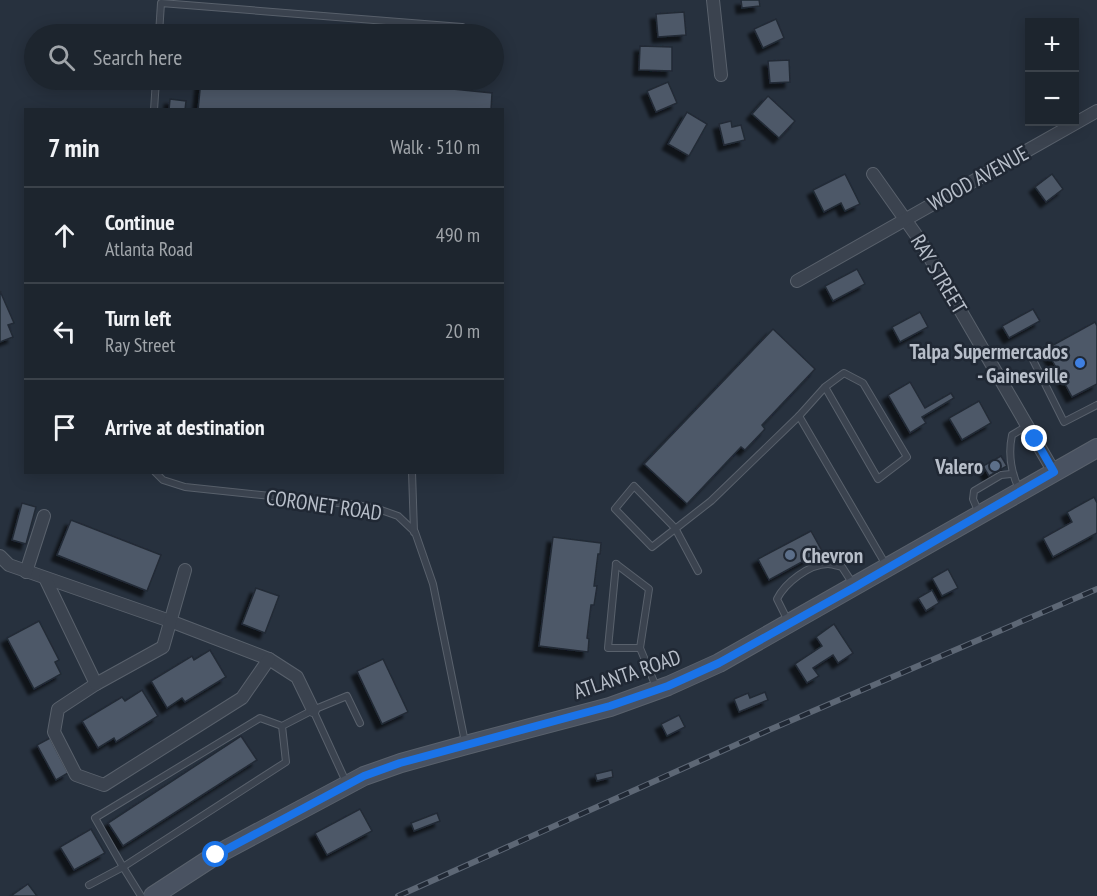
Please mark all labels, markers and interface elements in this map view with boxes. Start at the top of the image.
map controls [1025,18,1079,126]
button: + [1025,18,1079,72]
search box [24,24,504,90]
icon: search [45,41,78,74]
text: Search here [93,43,182,71]
button: − [1025,72,1079,126]
text: 7 min [48,131,99,164]
text: Walk · 510 m [390,134,480,160]
street label: WOOD AVENUE [923,139,1033,217]
text: Continue [105,208,175,236]
icon: ahead [48,219,81,252]
text: 490 m [436,222,480,248]
street label: RAY STREET [905,229,973,319]
text: Atlanta Road [105,236,193,262]
text: Turn left [105,304,171,332]
icon: left [48,315,81,348]
text: 20 m [445,318,480,344]
text: Ray Street [105,332,175,358]
place label: Talpa Supermercados - Gainesville [909,338,1068,389]
marker: Talpa Supermercados - Gainesville [1073,356,1087,370]
icon: arrive [48,411,81,444]
text: Arrive at destination [105,413,265,441]
route end [1021,425,1047,451]
place label: Valero [934,453,983,480]
marker: Valero [988,459,1002,473]
street label: CORONET ROAD [264,484,384,526]
place label: Chevron [802,542,863,569]
marker: Chevron [783,548,797,562]
street label: ATLANTA ROAD [570,643,684,705]
route start [202,841,228,867]

